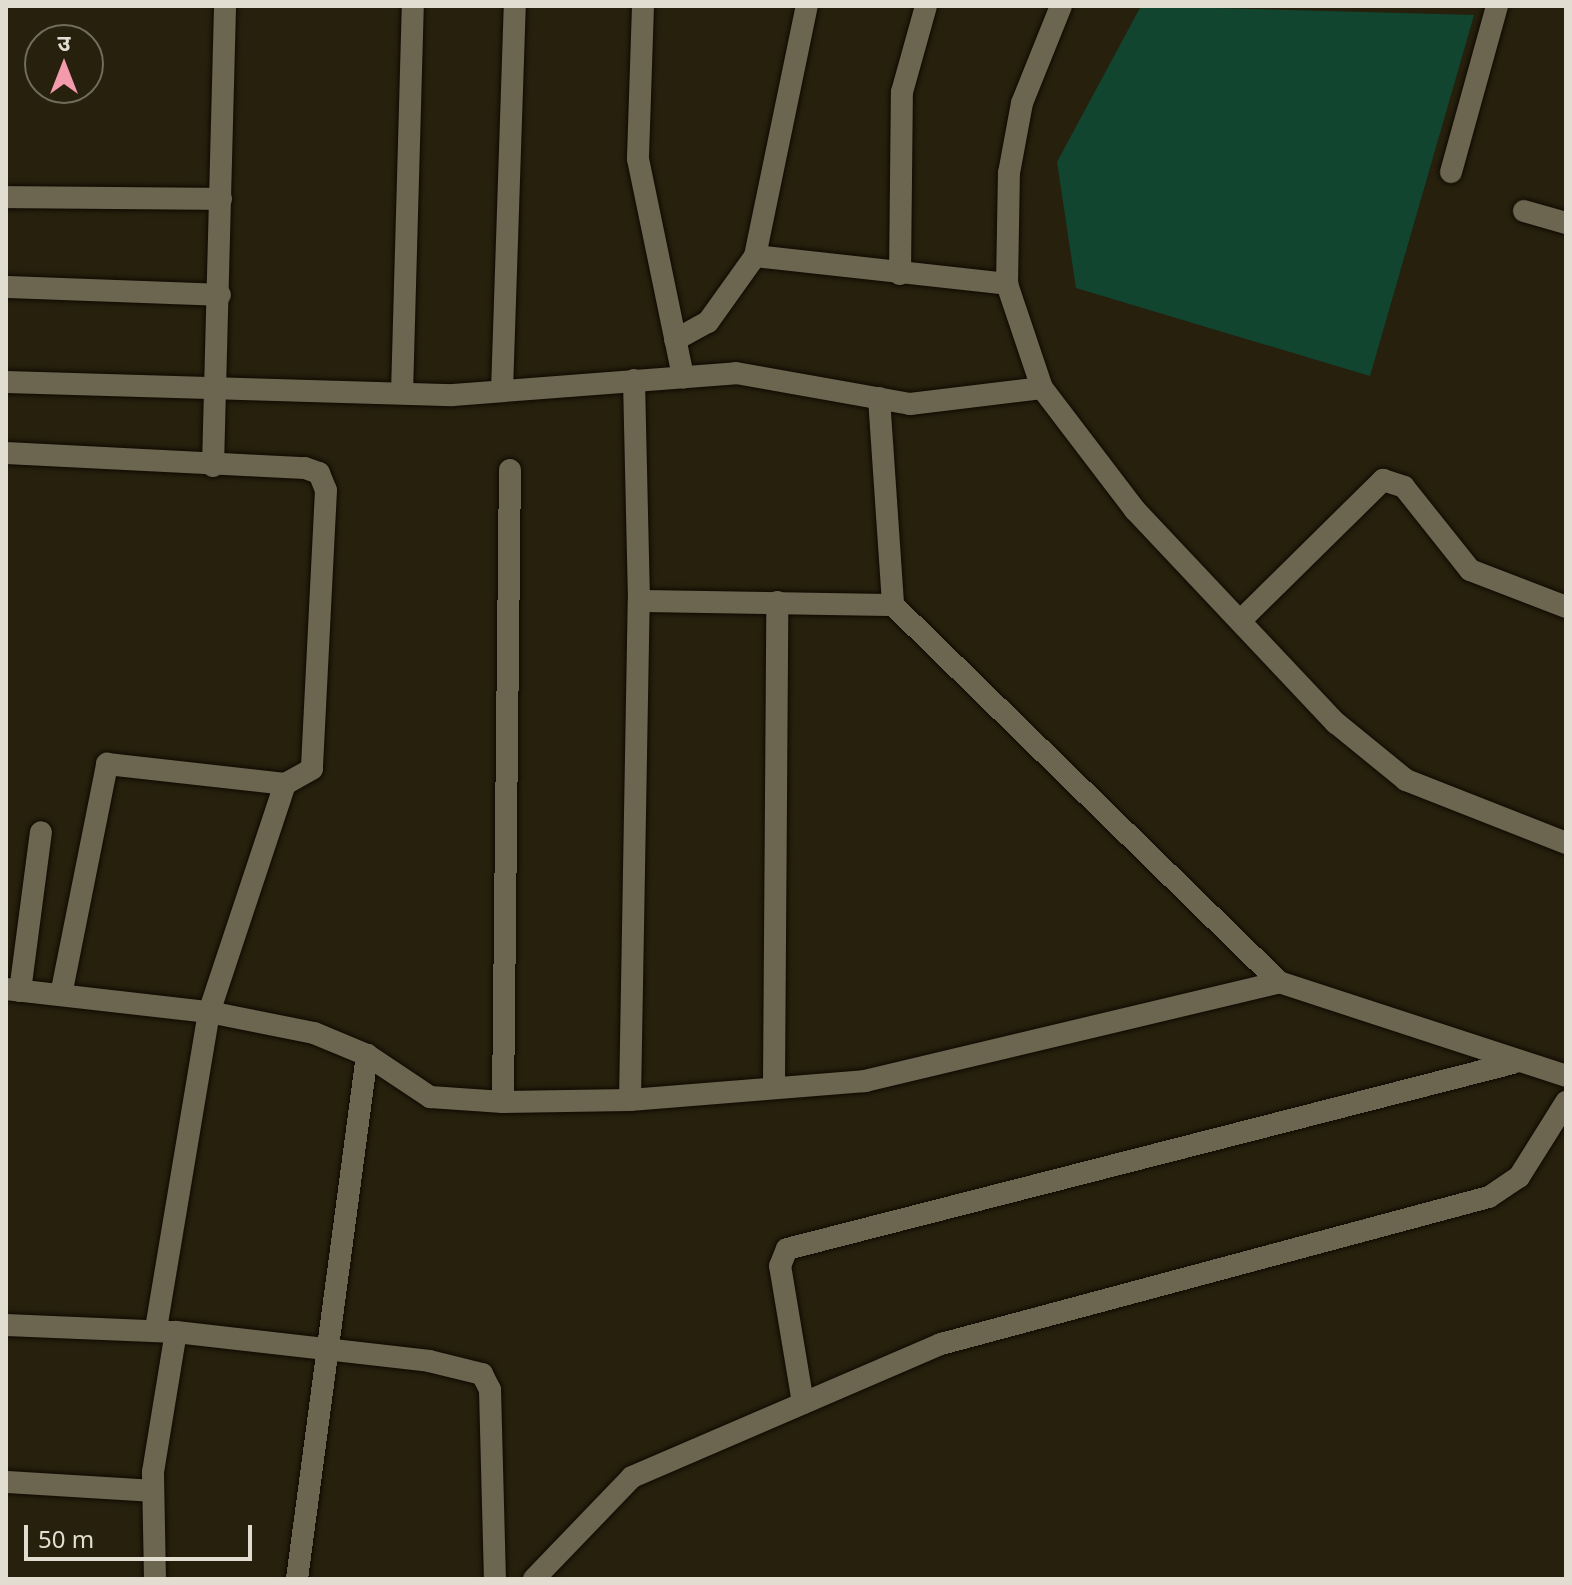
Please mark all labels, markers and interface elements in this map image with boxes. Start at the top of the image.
north arrow [24,24,104,104]
text: उ [58,27,70,57]
scale bar [28,1509,256,1559]
text: 50 m [38,1522,94,1555]

